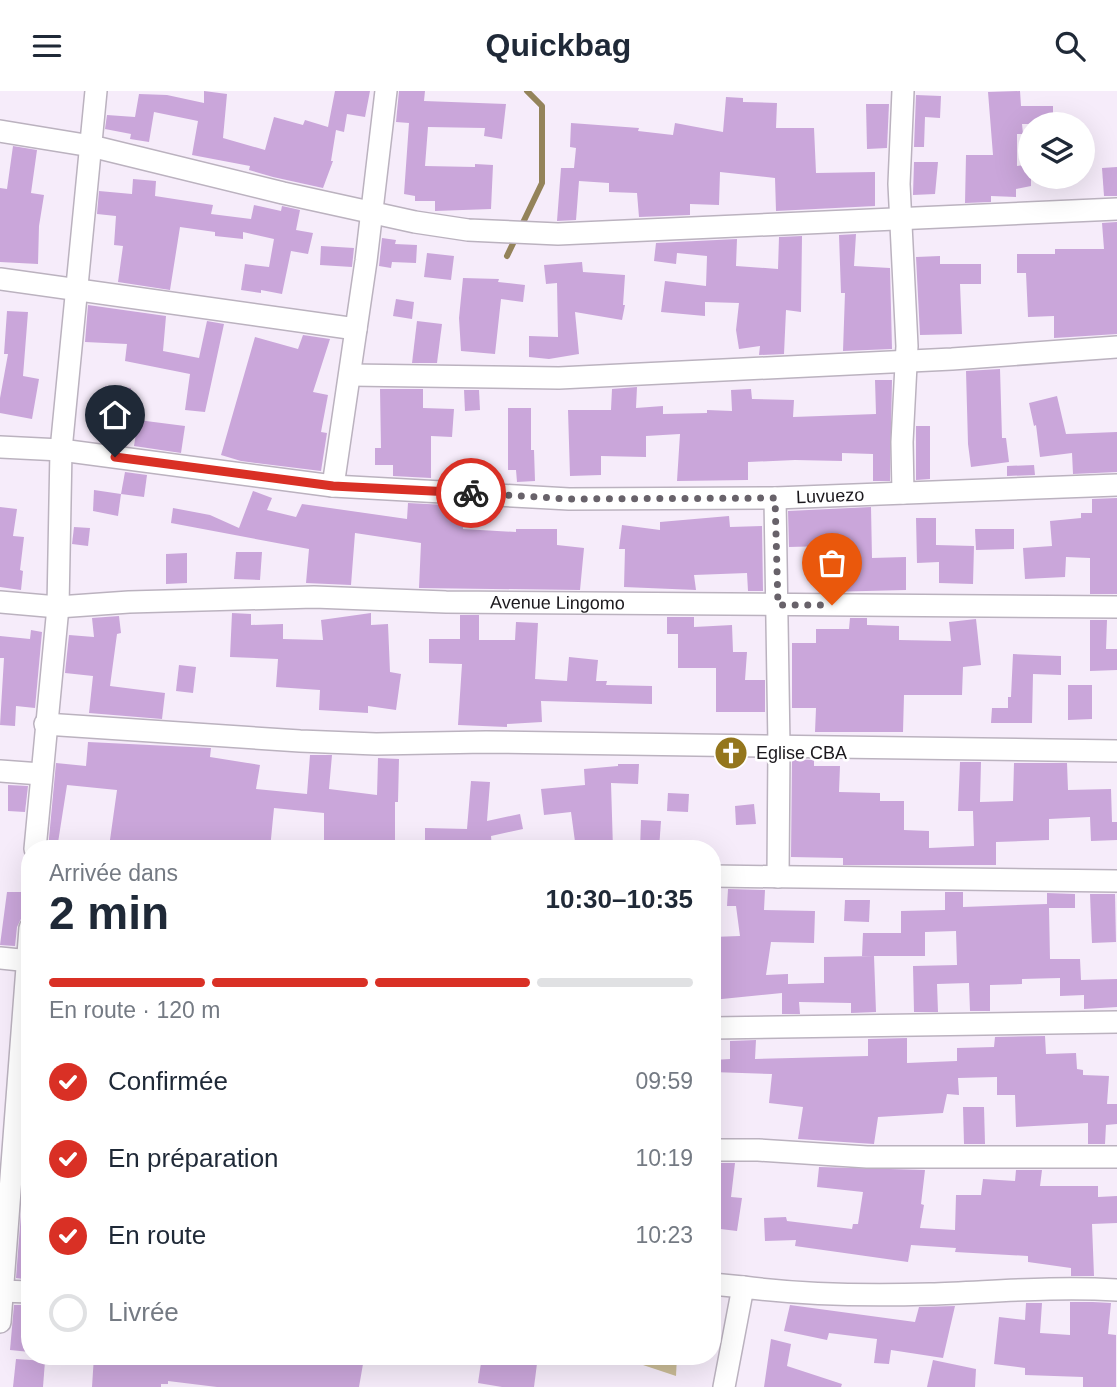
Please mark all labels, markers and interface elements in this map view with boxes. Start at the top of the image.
icon: menu [28,27,66,65]
text: Quickbag [486,27,631,63]
icon: search [1051,27,1089,65]
map controls [1018,112,1095,189]
button: layers [1018,112,1095,189]
pin [85,385,145,457]
icon: home [96,396,134,434]
courier [436,458,506,528]
icon: bike [452,474,490,512]
street label: Luvuezo [796,485,865,507]
pin [802,533,862,605]
icon: bag [813,544,851,582]
street label: Avenue Lingomo [490,592,625,613]
church icon: Eglise CBA [712,734,750,772]
place label: Eglise CBA [756,743,847,763]
text: Arrivée dans [49,860,178,886]
text: 10:30–10:35 [546,884,693,914]
text: 2 min [49,887,169,939]
text: En route · 120 m [49,997,220,1023]
icon: check [49,1063,87,1101]
text: Confirmée [108,1066,228,1096]
text: 09:59 [635,1068,693,1094]
icon: check [49,1140,87,1178]
text: En préparation [108,1143,279,1173]
text: 10:19 [635,1145,693,1171]
icon: check [49,1217,87,1255]
text: En route [108,1220,206,1250]
text: 10:23 [635,1222,693,1248]
text: Livrée [108,1297,179,1327]

